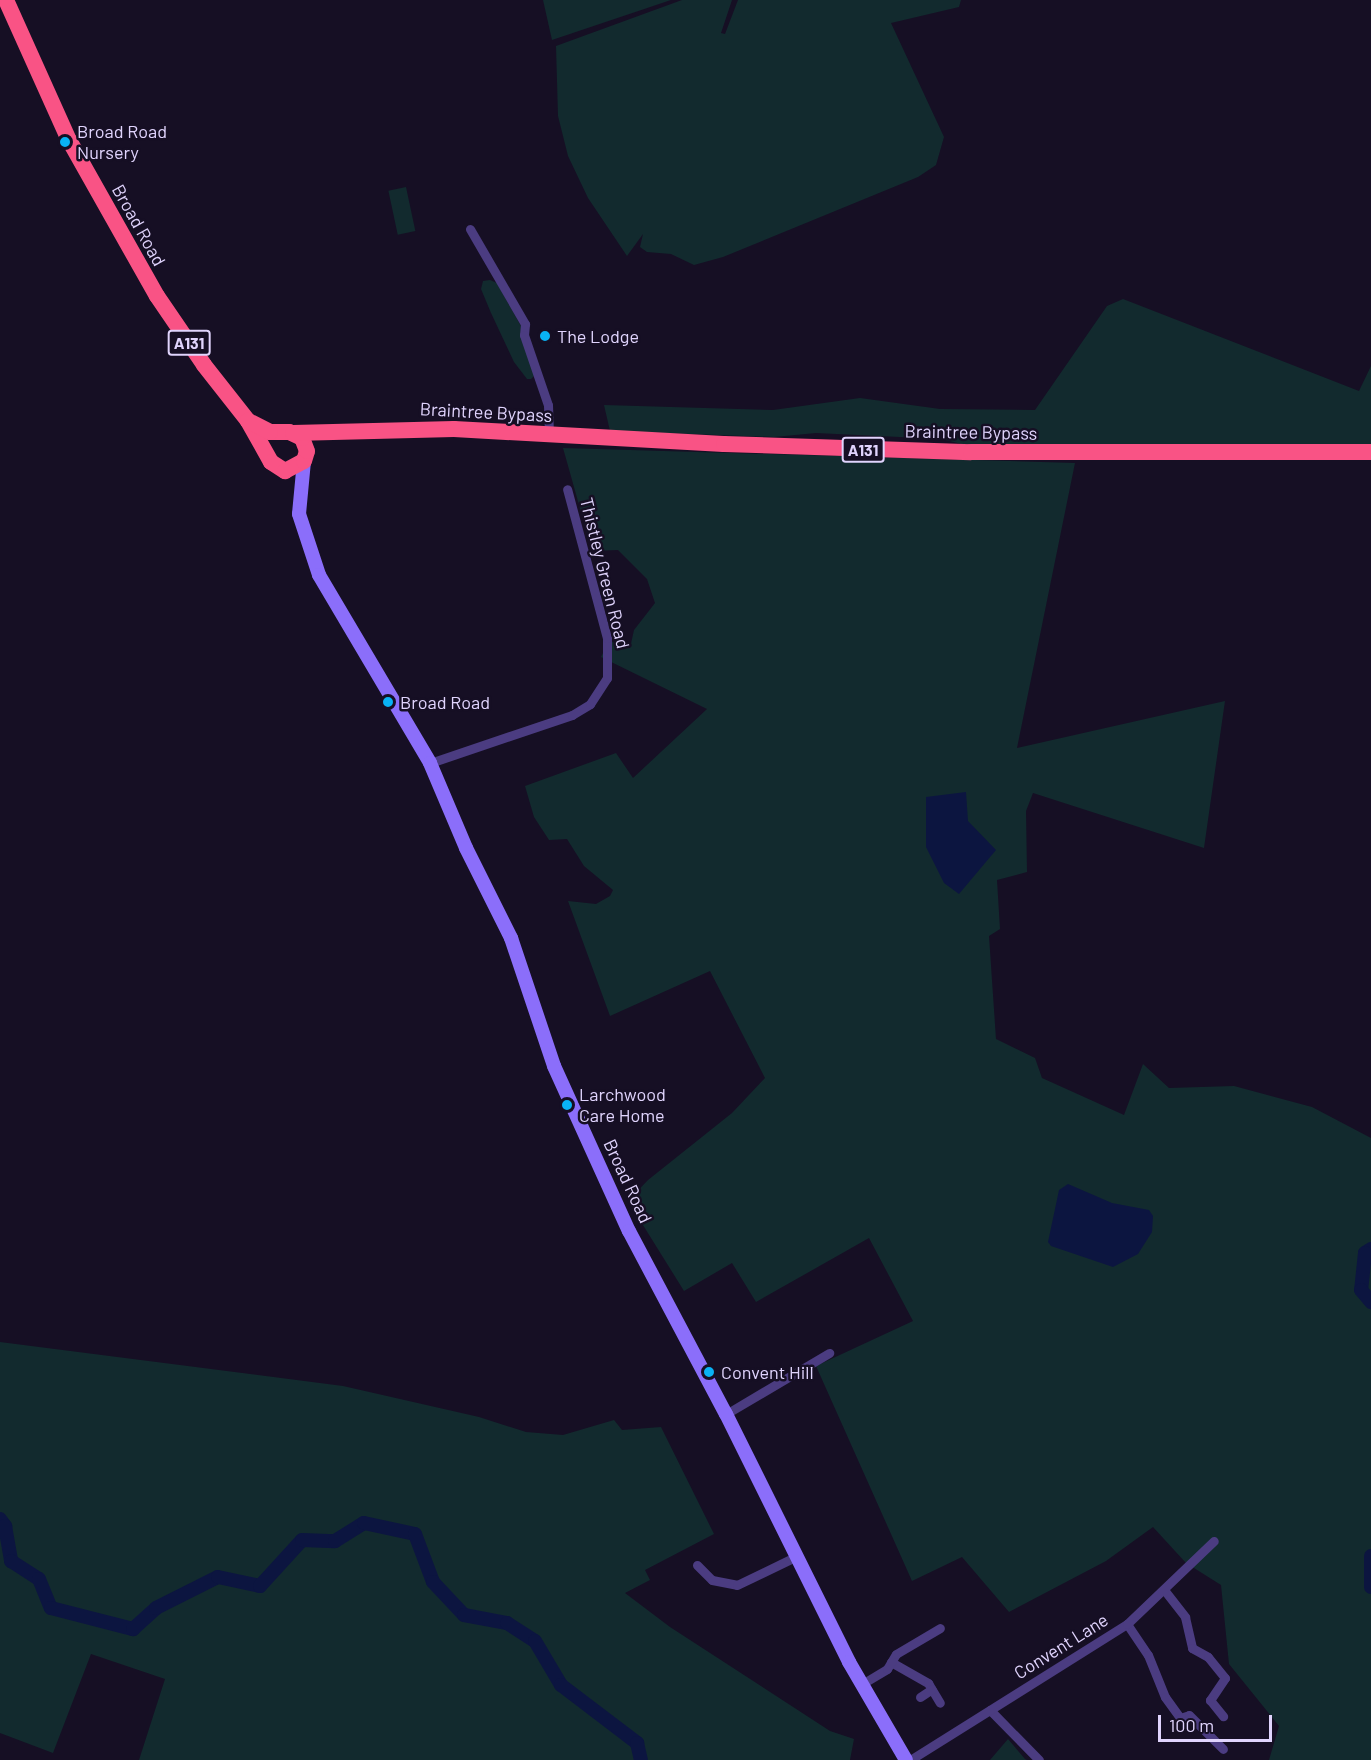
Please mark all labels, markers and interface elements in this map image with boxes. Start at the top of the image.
place label: Broad Road Nursery [77,121,167,164]
marker: Broad Road Nursery [58,135,72,149]
street label: Broad Road [108,180,170,270]
place label: The Lodge [557,325,639,347]
marker: The Lodge [538,329,552,343]
road number: A131 [166,330,212,356]
street label: Braintree Bypass [419,398,553,426]
street label: Braintree Bypass [904,420,1038,444]
road number: A131 [840,437,886,463]
street label: Thistley Green Road [576,495,634,651]
place label: Broad Road [400,691,490,713]
marker: Broad Road [381,695,395,709]
place label: Larchwood Care Home [579,1084,666,1126]
marker: Larchwood Care Home [560,1098,574,1112]
street label: Broad Road [599,1136,657,1226]
place label: Convent Hill [721,1361,814,1383]
marker: Convent Hill [702,1365,716,1379]
street label: Convent Lane [1010,1609,1112,1683]
scale bar [1161,1703,1275,1741]
text: 100 m [1169,1714,1214,1736]

